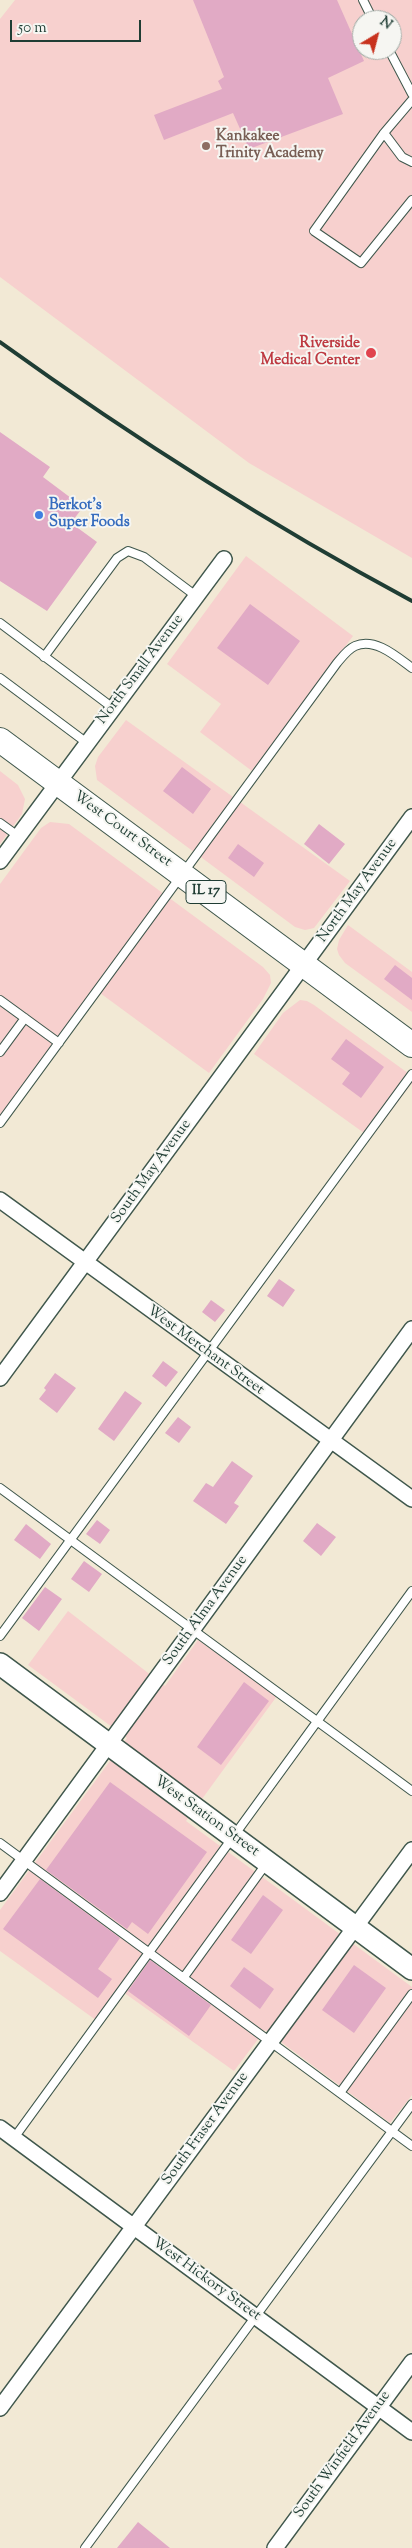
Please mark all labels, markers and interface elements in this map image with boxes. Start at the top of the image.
scale bar [12,10,144,42]
north arrow [352,10,402,60]
text: N [375,12,396,35]
text: 50 m [18,18,47,39]
place label: Kankakee Trinity Academy [216,128,324,163]
marker: Kankakee Trinity Academy [200,140,212,152]
place label: Riverside Medical Center [261,335,360,370]
marker: Riverside Medical Center [364,346,378,360]
place label: Berkot's Super Foods [49,497,130,532]
marker: Berkot's Super Foods [33,509,45,521]
street label: North Small Avenue [94,612,188,728]
street label: West Court Street [69,788,175,872]
street label: North May Avenue [314,836,402,946]
road number: IL 17 [186,880,226,904]
street label: South May Avenue [108,1116,196,1228]
street label: West Merchant Street [143,1302,267,1400]
street label: South Alma Avenue [160,1552,252,1670]
street label: West Station Street [150,1773,262,1861]
street label: South Fraser Avenue [159,2069,253,2189]
street label: West Hickory Street [148,2234,264,2326]
street label: South Winfield Avenue [291,2388,395,2522]

